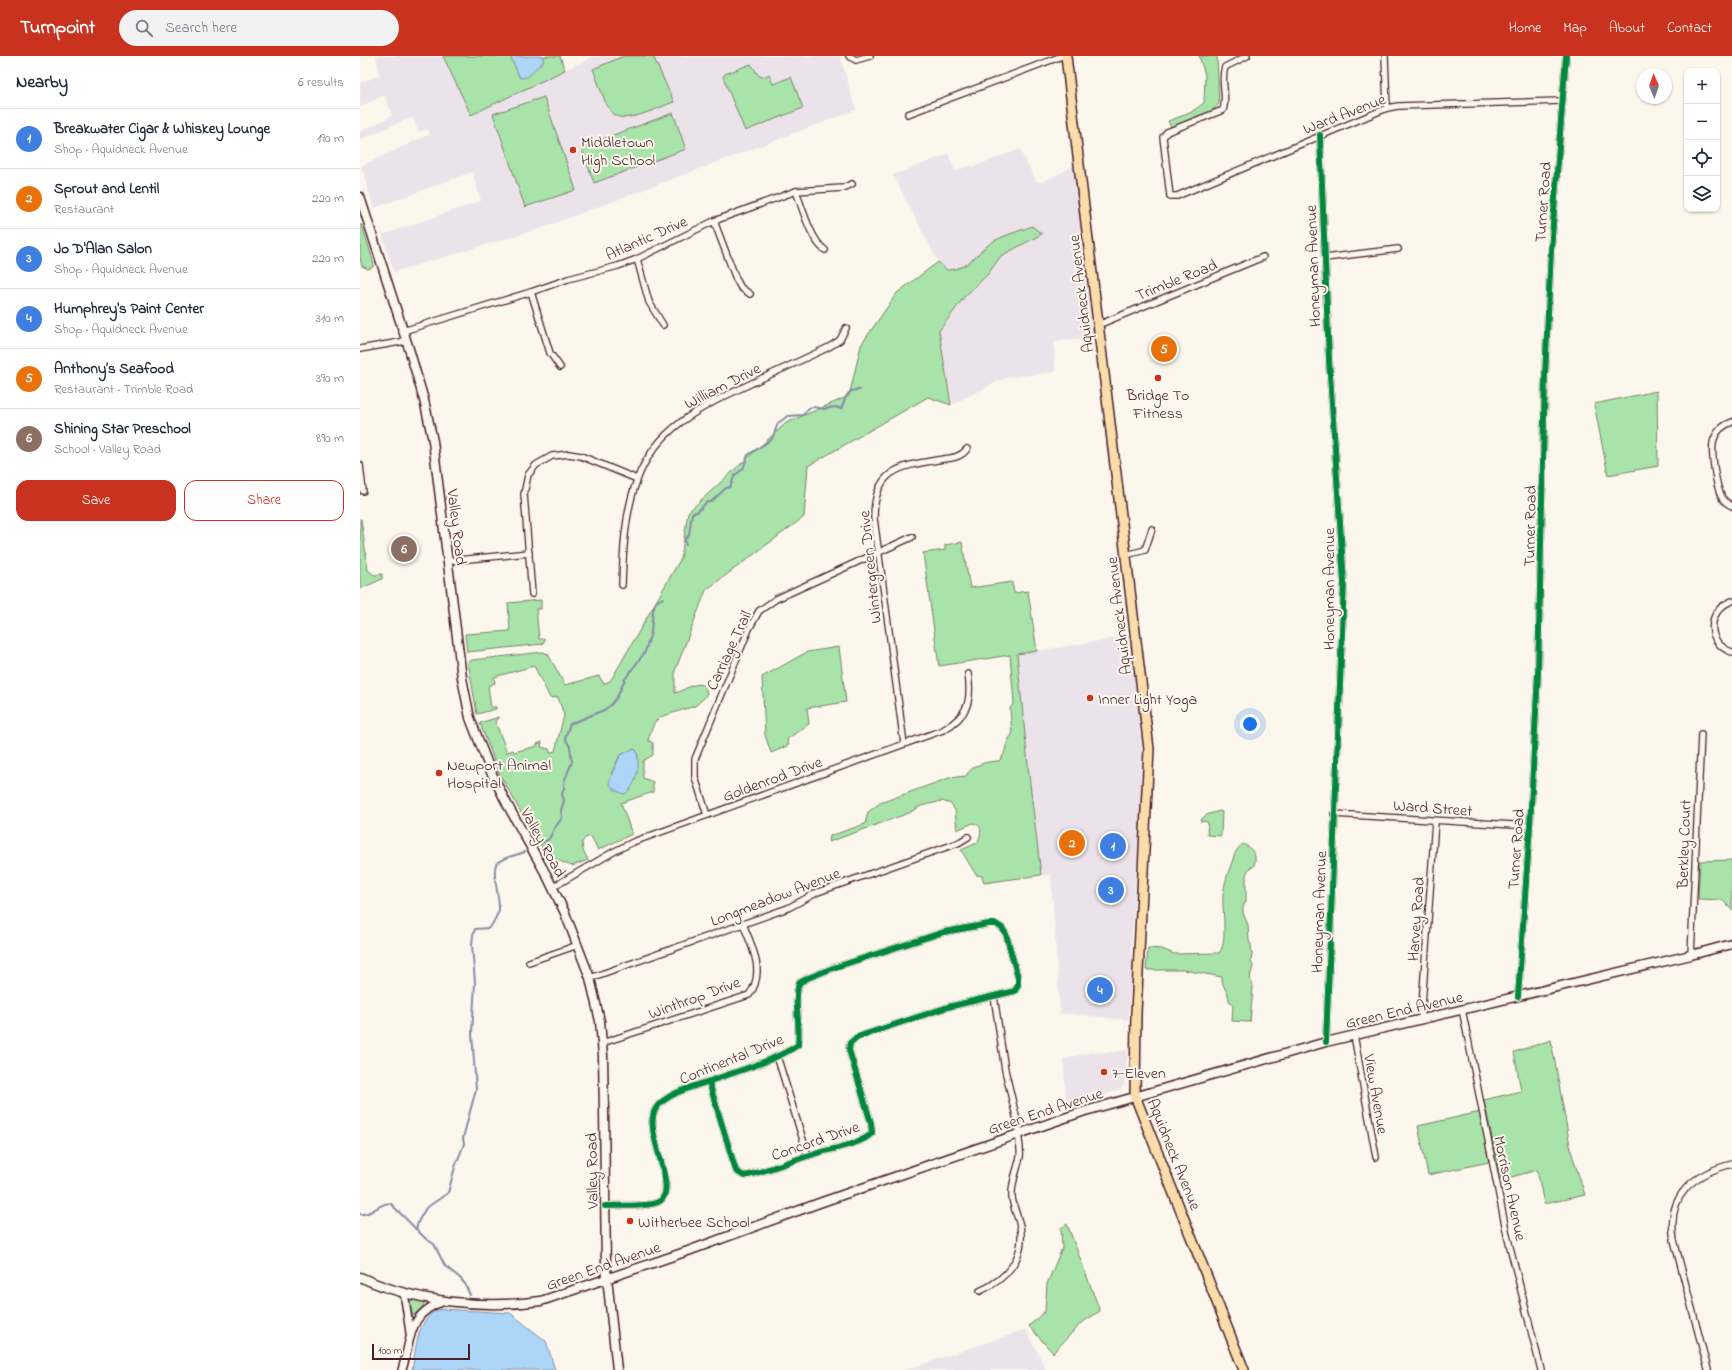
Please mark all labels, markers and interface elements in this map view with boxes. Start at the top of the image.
search box [119,10,399,46]
text: Turnpoint [20,15,95,42]
icon: search [133,17,155,39]
text: Search here [165,17,237,39]
text: Home [1509,18,1541,39]
text: Map [1563,18,1587,39]
text: About [1609,18,1645,39]
text: Contact [1667,18,1712,39]
north arrow [1636,68,1672,104]
map controls [1684,68,1720,212]
button: + [1684,68,1720,104]
text: Nearby [16,70,68,95]
text: 6 results [298,73,344,92]
street label: Ward Avenue [1300,88,1390,142]
button: − [1684,104,1720,140]
text: Breakwater Cigar & Whiskey Lounge [54,118,270,140]
text: 1 [27,129,31,148]
text: 190 m [317,129,344,148]
place label: Middletown High School [581,131,655,173]
text: Shop · Aquidneck Avenue [54,140,188,159]
button: locate [1684,140,1720,176]
marker: Middletown High School [568,145,578,155]
street label: Turner Road [1529,161,1559,243]
button: layers [1684,176,1720,212]
text: Sprout and Lentil [54,178,159,200]
text: 2 [26,189,32,208]
text: 220 m [312,189,344,208]
text: Restaurant [54,200,114,219]
street label: Honeyman Avenue [1300,204,1328,327]
street label: Atlantic Drive [602,210,692,268]
street label: Aquidneck Avenue [1063,233,1101,354]
text: Jo D'Alan Salon [54,238,152,260]
text: 3 [26,249,32,268]
text: 220 m [312,249,344,268]
street label: Trimble Road [1132,254,1221,308]
text: Shop · Aquidneck Avenue [54,260,188,279]
text: Humphrey's Paint Center [54,298,204,320]
text: 4 [26,309,32,328]
text: 310 m [316,309,344,328]
text: Shop · Aquidneck Avenue [54,320,188,339]
pin: 5 [1151,334,1177,364]
street label: William Drive [681,357,766,416]
text: Anthony’s Seafood [54,358,174,380]
text: 5 [25,369,33,388]
text: 390 m [316,369,344,388]
marker: Bridge To Fitness [1153,373,1163,383]
text: Restaurant · Trimble Road [54,380,193,399]
place label: Bridge To Fitness [1126,384,1189,426]
text: Shining Star Preschool [54,418,191,440]
text: 6 [26,429,32,448]
text: 890 m [316,429,344,448]
text: School · Valley Road [54,440,161,459]
button: Save [16,480,176,521]
button: Share [184,480,344,521]
street label: Turner Road [1518,485,1544,567]
street label: Valley Road [439,487,473,567]
street label: Wintergreen Drive [853,508,889,624]
street label: Honeyman Avenue [1318,527,1342,650]
pin: 6 [391,534,417,564]
street label: Aquidneck Avenue [1101,555,1139,676]
street label: Carriage Trail [701,607,759,695]
place label: Inner Light Yoga [1098,688,1197,712]
marker: Inner Light Yoga [1085,693,1095,703]
your location [1240,714,1260,734]
street label: Goldenrod Drive [720,750,827,809]
place label: Newport Animal Hospital [447,754,552,796]
marker: Newport Animal Hospital [434,768,444,778]
street label: Ward Street [1392,794,1474,824]
street label: Berkley Court [1671,798,1699,890]
street label: Valley Road [513,803,571,882]
street label: Turner Road [1502,808,1532,890]
pin: 2 [1059,828,1085,858]
pin: 1 [1100,831,1126,861]
street label: Honeyman Avenue [1306,850,1334,974]
street label: Longmeadow Avenue [707,862,845,934]
pin: 3 [1098,875,1124,905]
street label: Harvey Road [1402,876,1432,962]
street label: Winthrop Drive [645,971,745,1027]
pin: 4 [1087,975,1113,1005]
street label: Green End Avenue [1343,986,1466,1036]
street label: Continental Drive [676,1028,788,1092]
street label: View Avenue [1356,1052,1394,1137]
place label: 7-Eleven [1112,1062,1166,1086]
marker: 7-Eleven [1099,1067,1109,1077]
street label: Green End Avenue [985,1082,1107,1142]
street label: Aquidneck Avenue [1140,1095,1207,1215]
street label: Concord Drive [768,1115,864,1168]
street label: Valley Road [580,1133,606,1210]
street label: Morrison Avenue [1486,1134,1532,1244]
place label: Witherbee School [638,1211,750,1235]
marker: Witherbee School [625,1216,635,1226]
street label: Green End Avenue [543,1236,665,1298]
scale bar [372,1342,470,1361]
text: 100 m [378,1343,402,1359]

